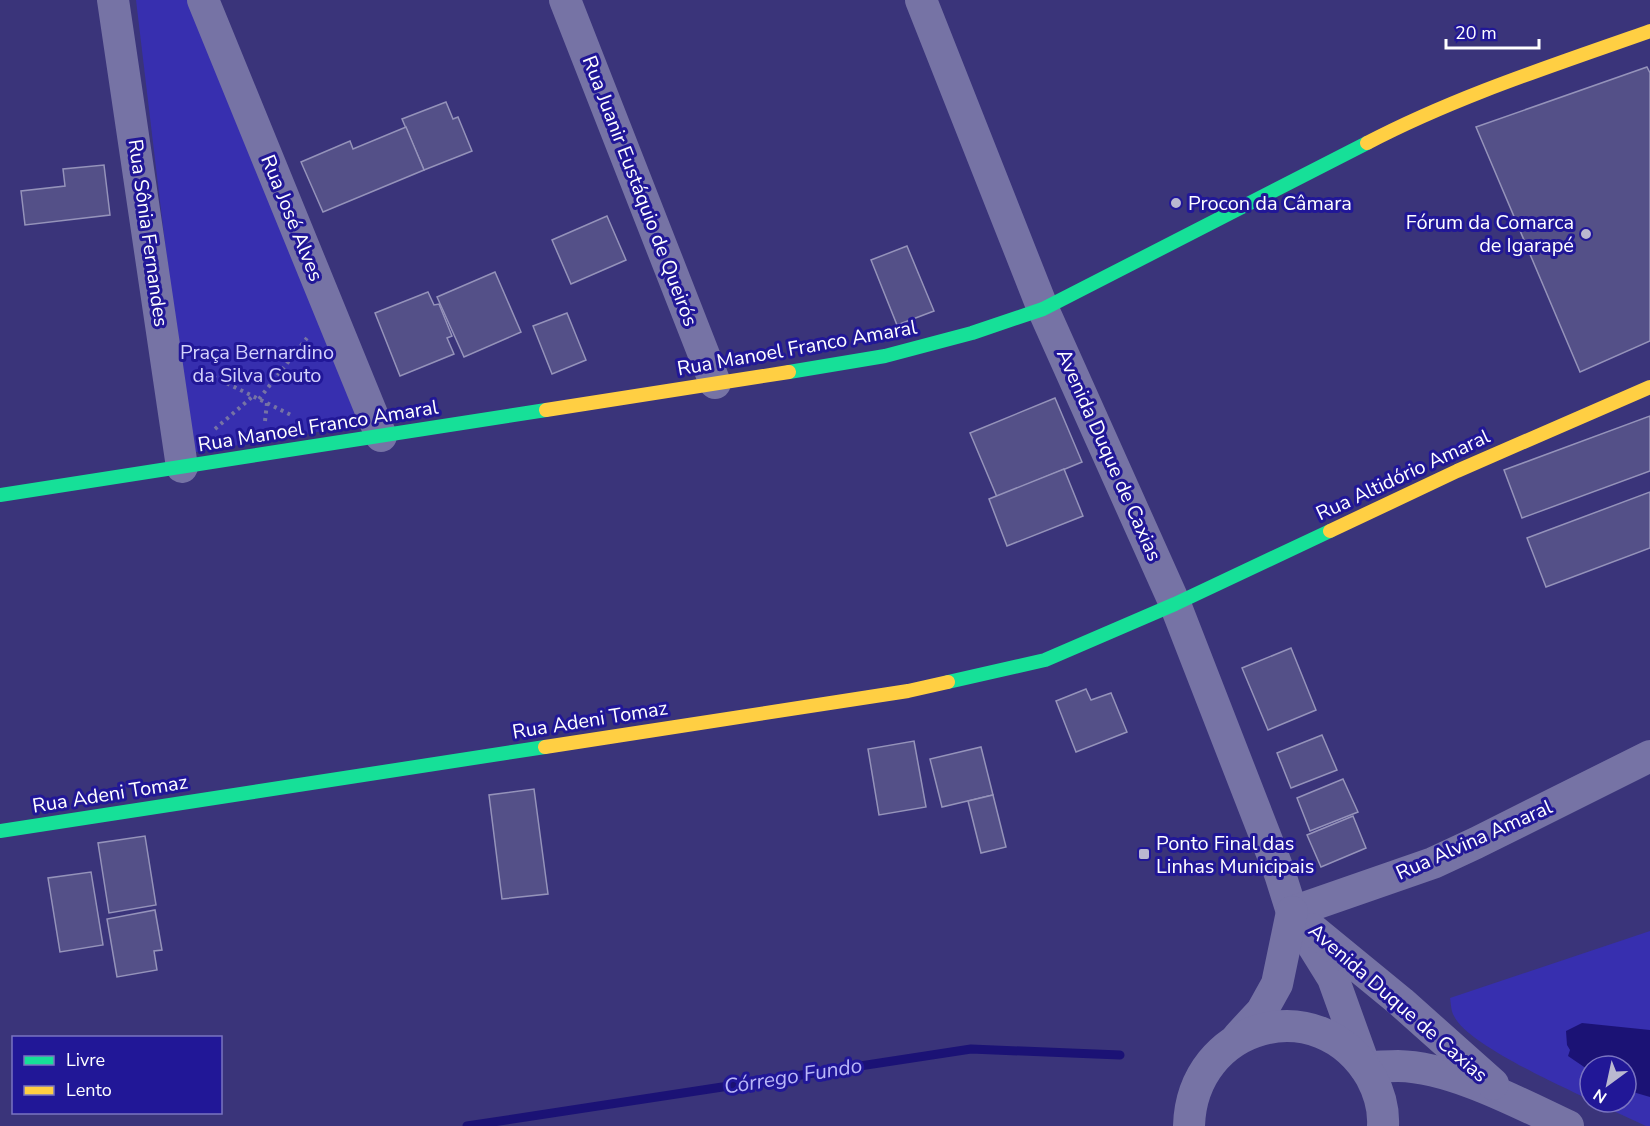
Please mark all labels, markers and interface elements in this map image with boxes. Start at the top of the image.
scale bar [1446,12,1539,50]
text: 20 m [1455,21,1497,45]
street label: Rua Juanir Eustáquio de Queirós [576,52,704,330]
street label: Rua Sônia Fernandes [121,137,175,329]
street label: Rua José Alves [254,151,330,285]
place label: Procon da Câmara [1188,190,1352,217]
marker: Procon da Câmara [1169,196,1183,210]
place label: Fórum da Comarca de Igarapé [1406,209,1574,259]
marker: Fórum da Comarca de Igarapé [1579,227,1593,241]
street label: Rua Manoel Franco Amaral [675,314,919,382]
park label: Praça Bernardino da Silva Couto [180,339,334,389]
street label: Avenida Duque de Caxias [1050,345,1168,565]
street label: Rua Manoel Franco Amaral [196,394,440,458]
street label: Rua Altidório Amaral [1312,423,1494,527]
street label: Rua Adeni Tomaz [510,694,670,746]
street label: Rua Adeni Tomaz [30,768,190,820]
street label: Rua Alvina Amaral [1392,793,1557,887]
place label: Ponto Final das Linhas Municipais [1156,830,1314,880]
marker: Ponto Final das Linhas Municipais [1137,847,1151,861]
street label: Avenida Duque de Caxias [1303,918,1493,1088]
legend [12,1036,222,1114]
text: Livre [66,1048,105,1072]
water label: Córrego Fundo [722,1051,864,1101]
north arrow [1578,1054,1638,1114]
text: Lento [66,1078,112,1102]
text: N [1589,1083,1611,1108]

